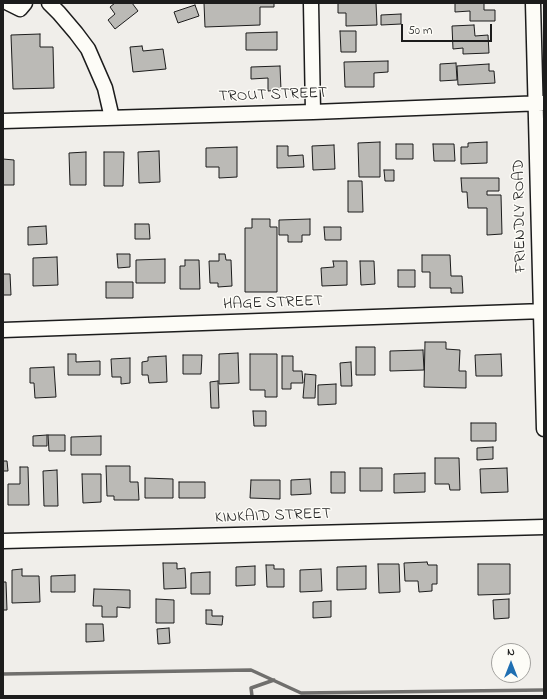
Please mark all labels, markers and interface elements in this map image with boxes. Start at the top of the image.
scale bar [403,16,494,42]
text: 50 m [408,22,432,40]
street label: TROUT STREET [218,85,328,107]
street label: FRIENDLY ROAD [510,159,532,273]
street label: HAGE STREET [223,293,323,315]
street label: KINKAID STREET [215,505,331,529]
north arrow [491,643,531,683]
text: N [507,644,515,660]

